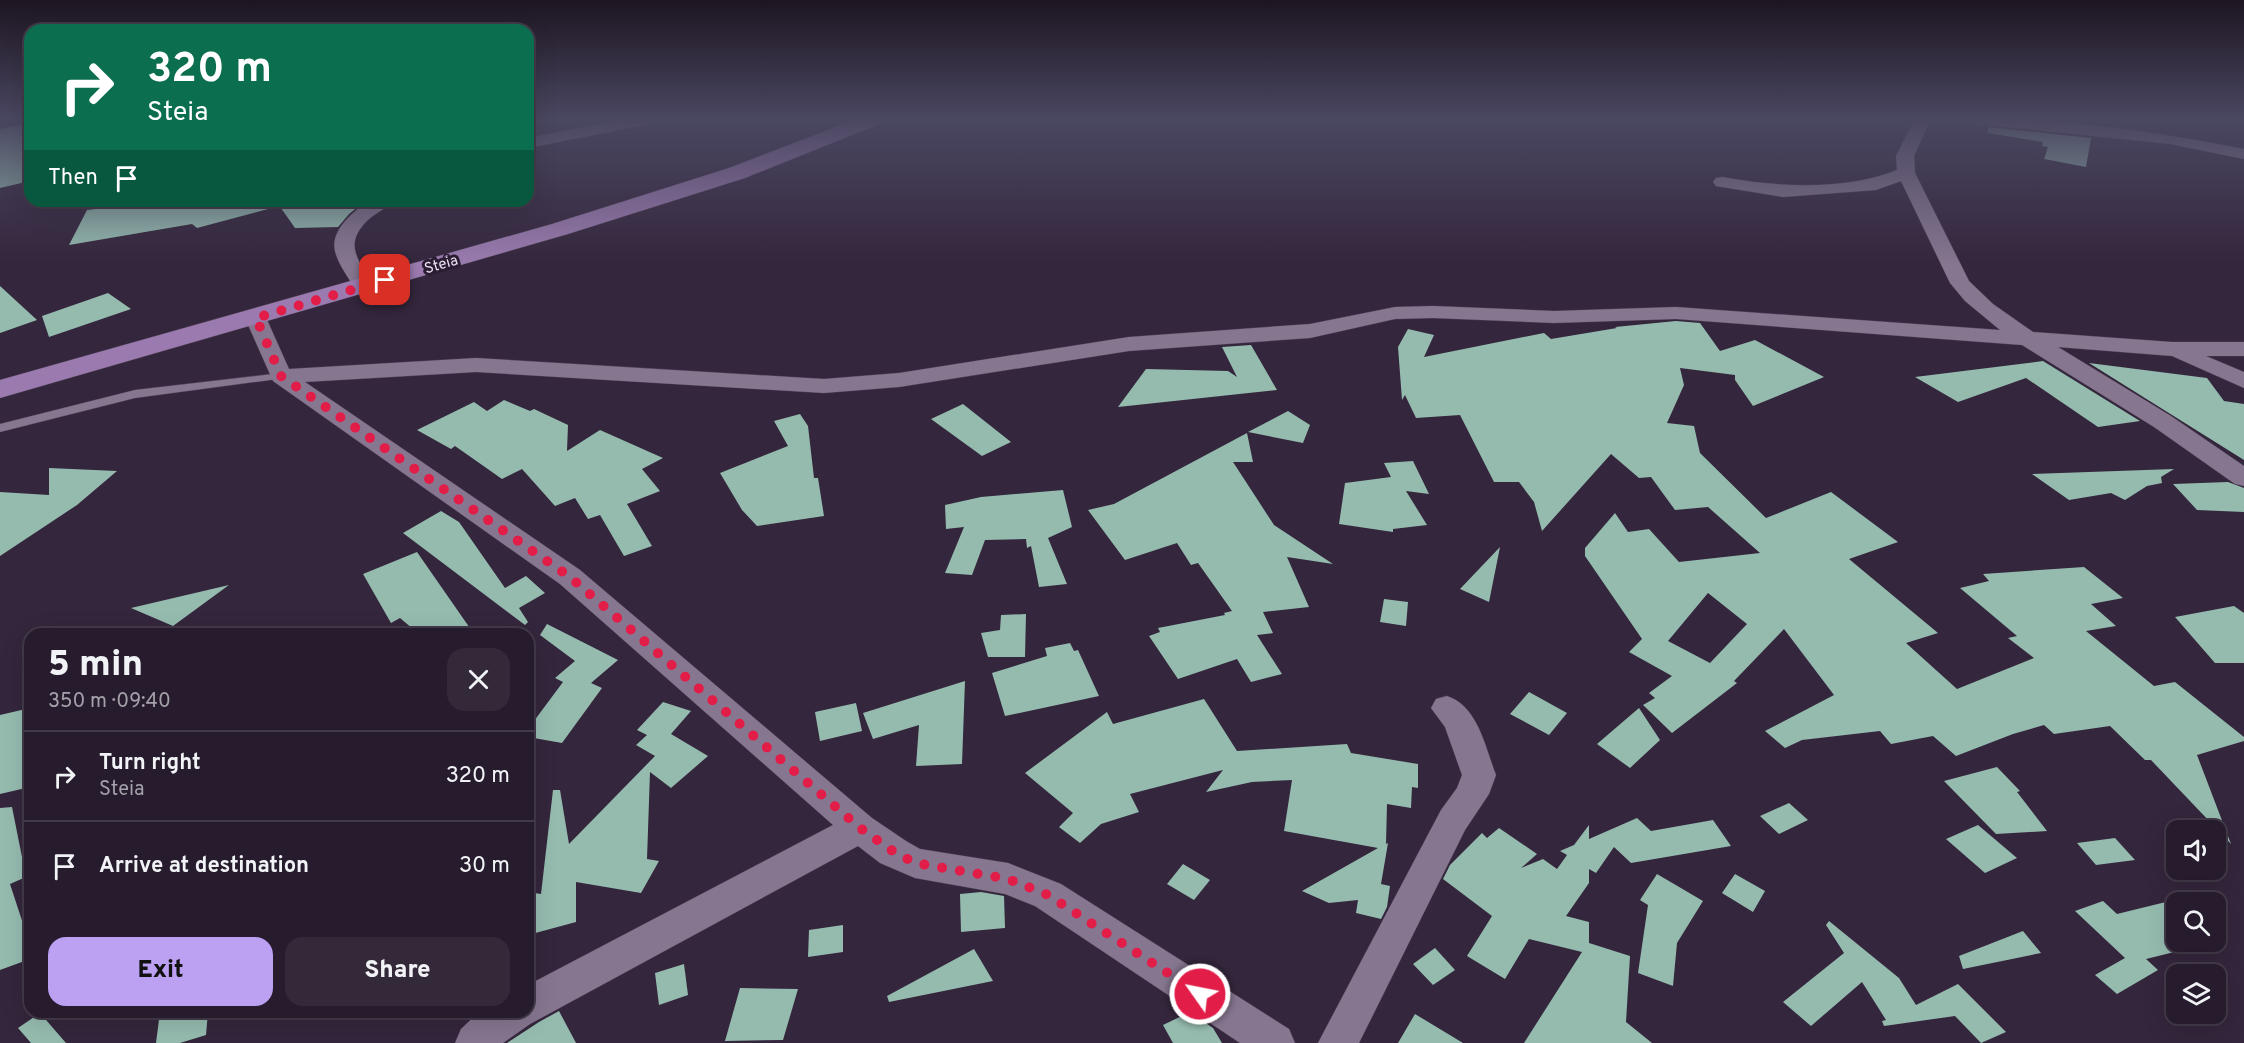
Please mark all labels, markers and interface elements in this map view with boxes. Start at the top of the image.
text: 320 m [147,44,272,97]
icon: right [48,48,126,126]
text: Steia [147,96,208,130]
icon: arrive [110,162,143,195]
text: Then [48,165,98,192]
street label: Steia [422,252,460,279]
pin [359,254,410,305]
icon: arrive [368,263,401,296]
text: 5 min [48,643,143,689]
button: close [447,648,510,711]
text: 350 m · 09:40 [48,689,171,715]
text: Turn right [99,750,201,777]
icon: right [48,760,81,793]
text: 320 m [446,763,510,790]
text: Steia [99,777,145,803]
map controls [2166,820,2226,1024]
button: sound [2166,820,2226,880]
icon: arrive [48,850,81,883]
text: Arrive at destination [99,853,309,880]
text: 30 m [459,853,510,880]
button: search [2166,892,2226,952]
button: Exit [48,937,273,1006]
button: Share [285,937,510,1006]
position arrow [1168,962,1232,1026]
button: layers [2166,964,2226,1024]

